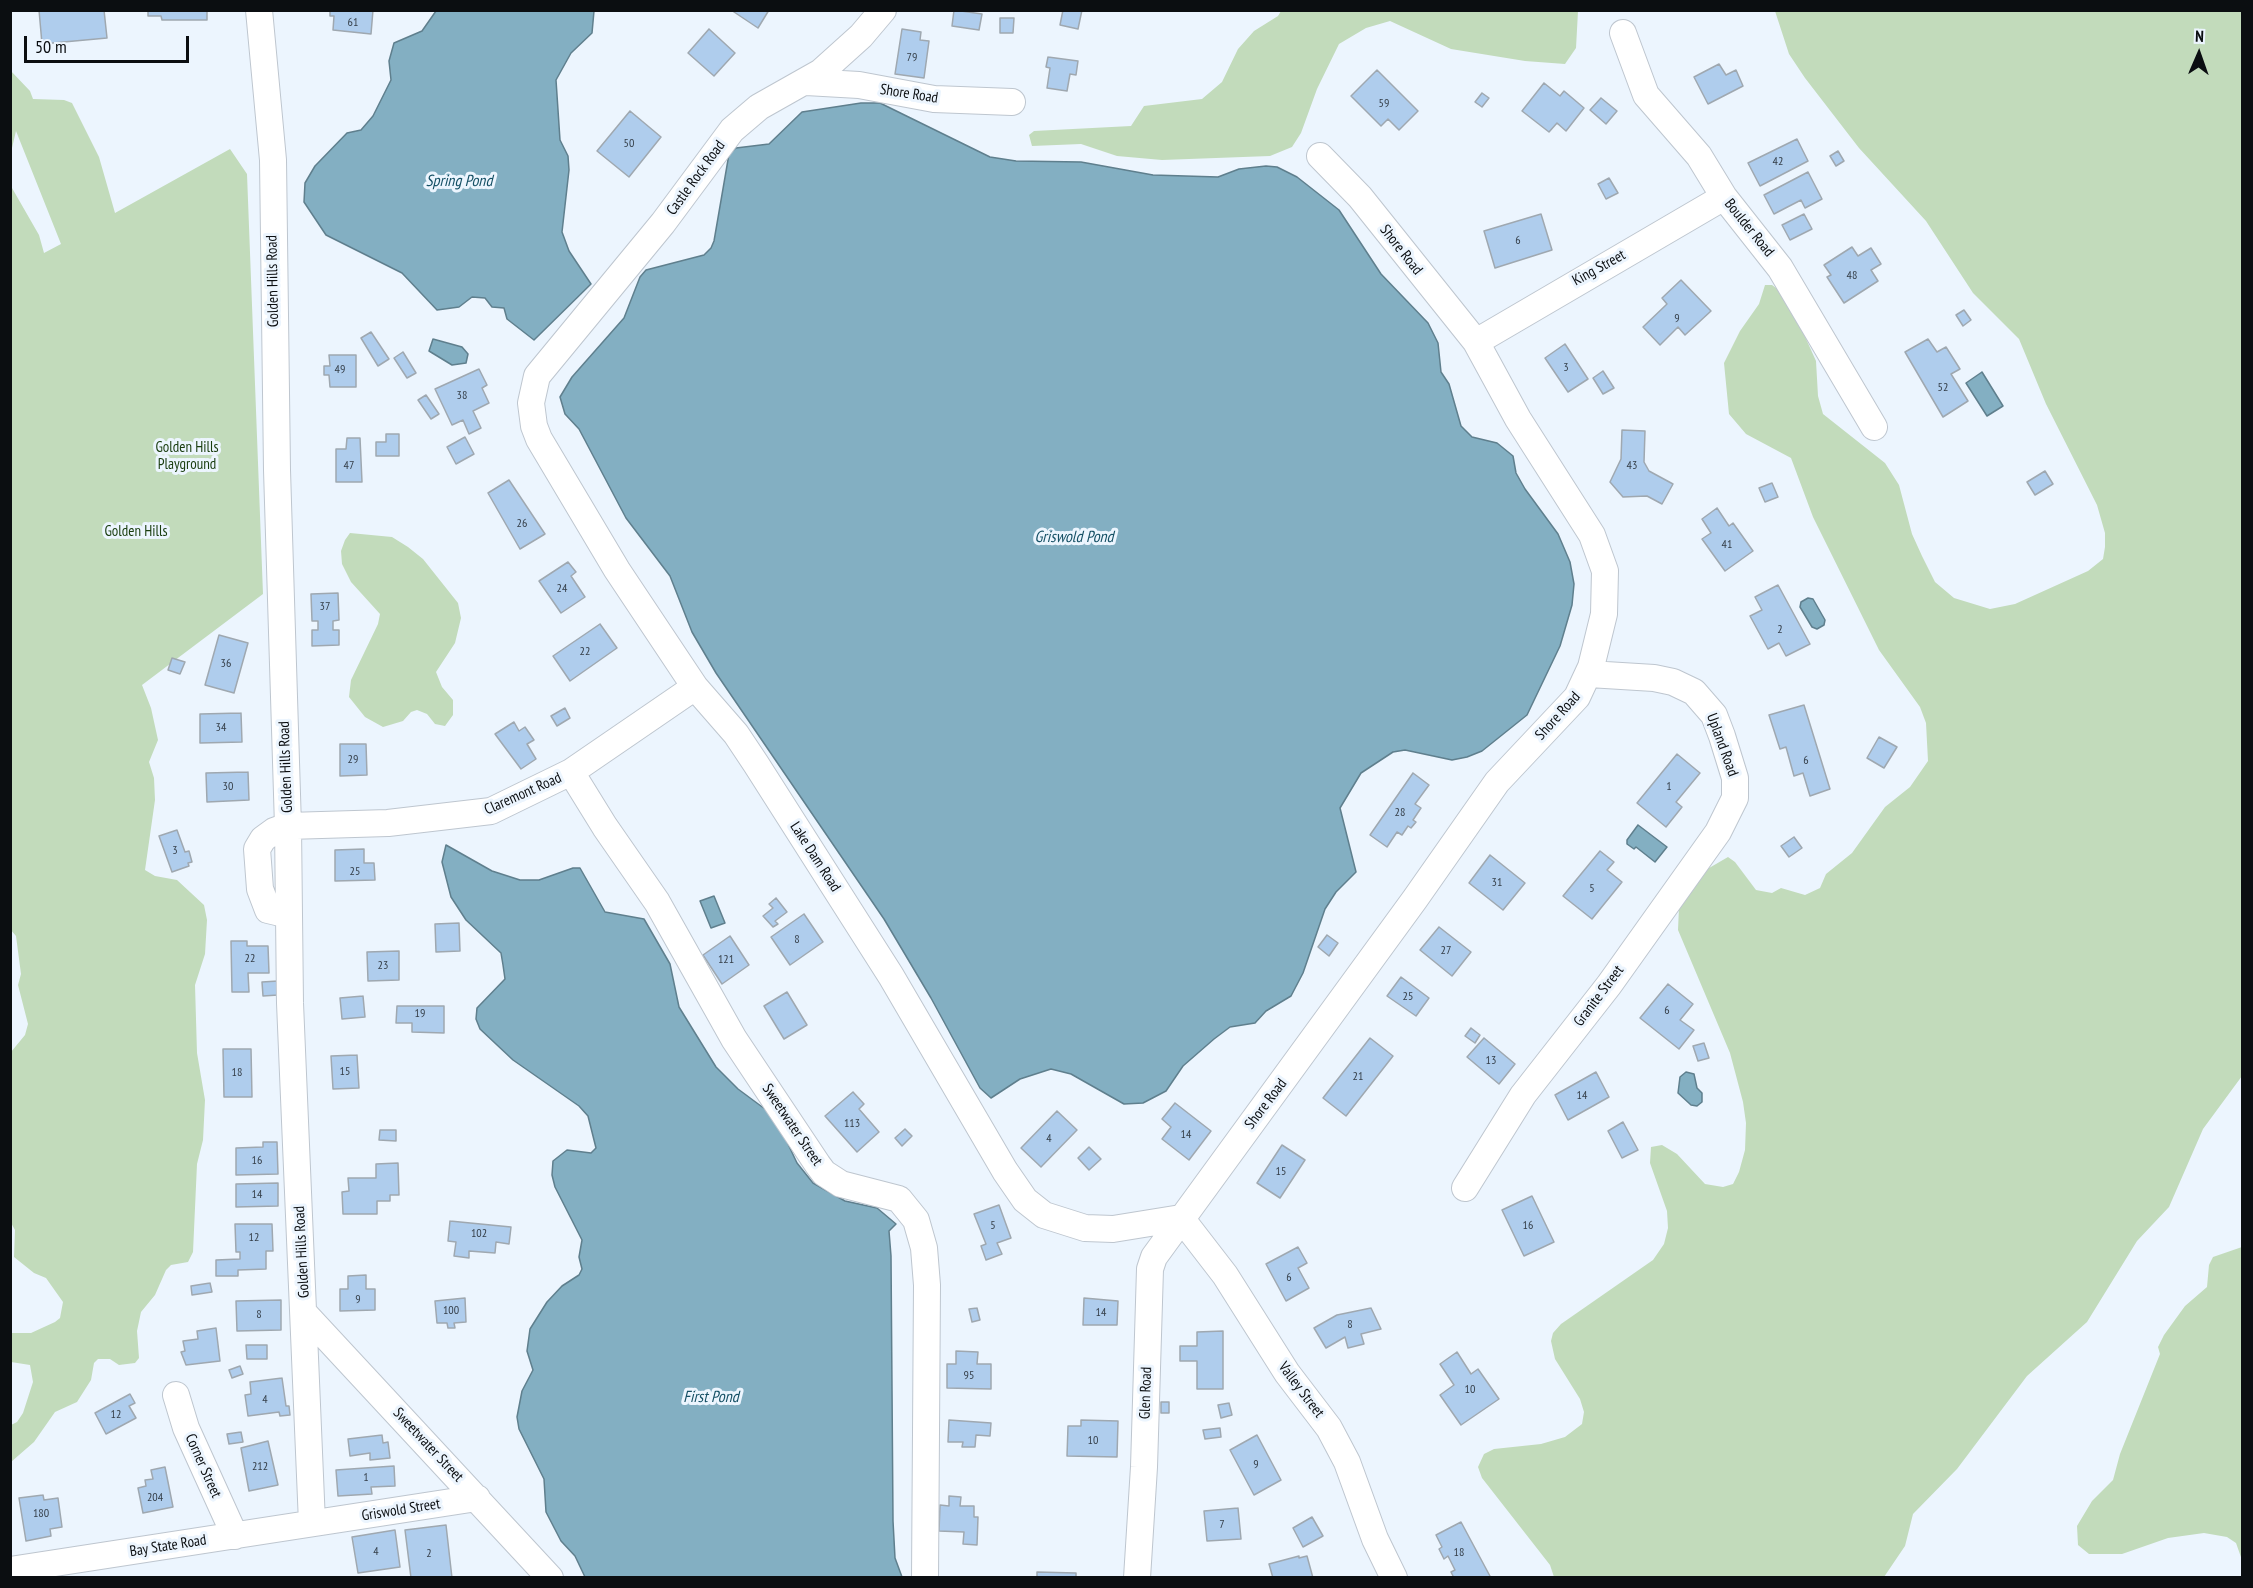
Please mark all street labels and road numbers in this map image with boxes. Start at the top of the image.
street label: Shore Road [879,81,939,107]
street label: Castle Rock Road [663,137,729,219]
street label: Boulder Road [1720,195,1778,261]
street label: Shore Road [1376,221,1426,279]
street label: Golden Hills Road [263,235,283,327]
street label: King Street [1569,246,1629,290]
street label: Shore Road [1532,688,1584,744]
street label: Upland Road [1702,711,1742,779]
street label: Golden Hills Road [275,721,297,813]
street label: Claremont Road [482,769,564,819]
street label: Lake Dam Road [786,819,844,895]
street label: Granite Street [1570,962,1628,1030]
street label: Shore Road [1241,1075,1291,1133]
street label: Sweetwater Street [758,1081,826,1169]
street label: Golden Hills Road [291,1206,313,1298]
street label: Valley Street [1274,1359,1328,1421]
street label: Glen Road [1136,1366,1156,1420]
street label: Sweetwater Street [389,1404,467,1486]
street label: Corner Street [181,1431,225,1501]
street label: Griswold Street [360,1495,442,1525]
street label: Bay State Road [128,1531,208,1561]

